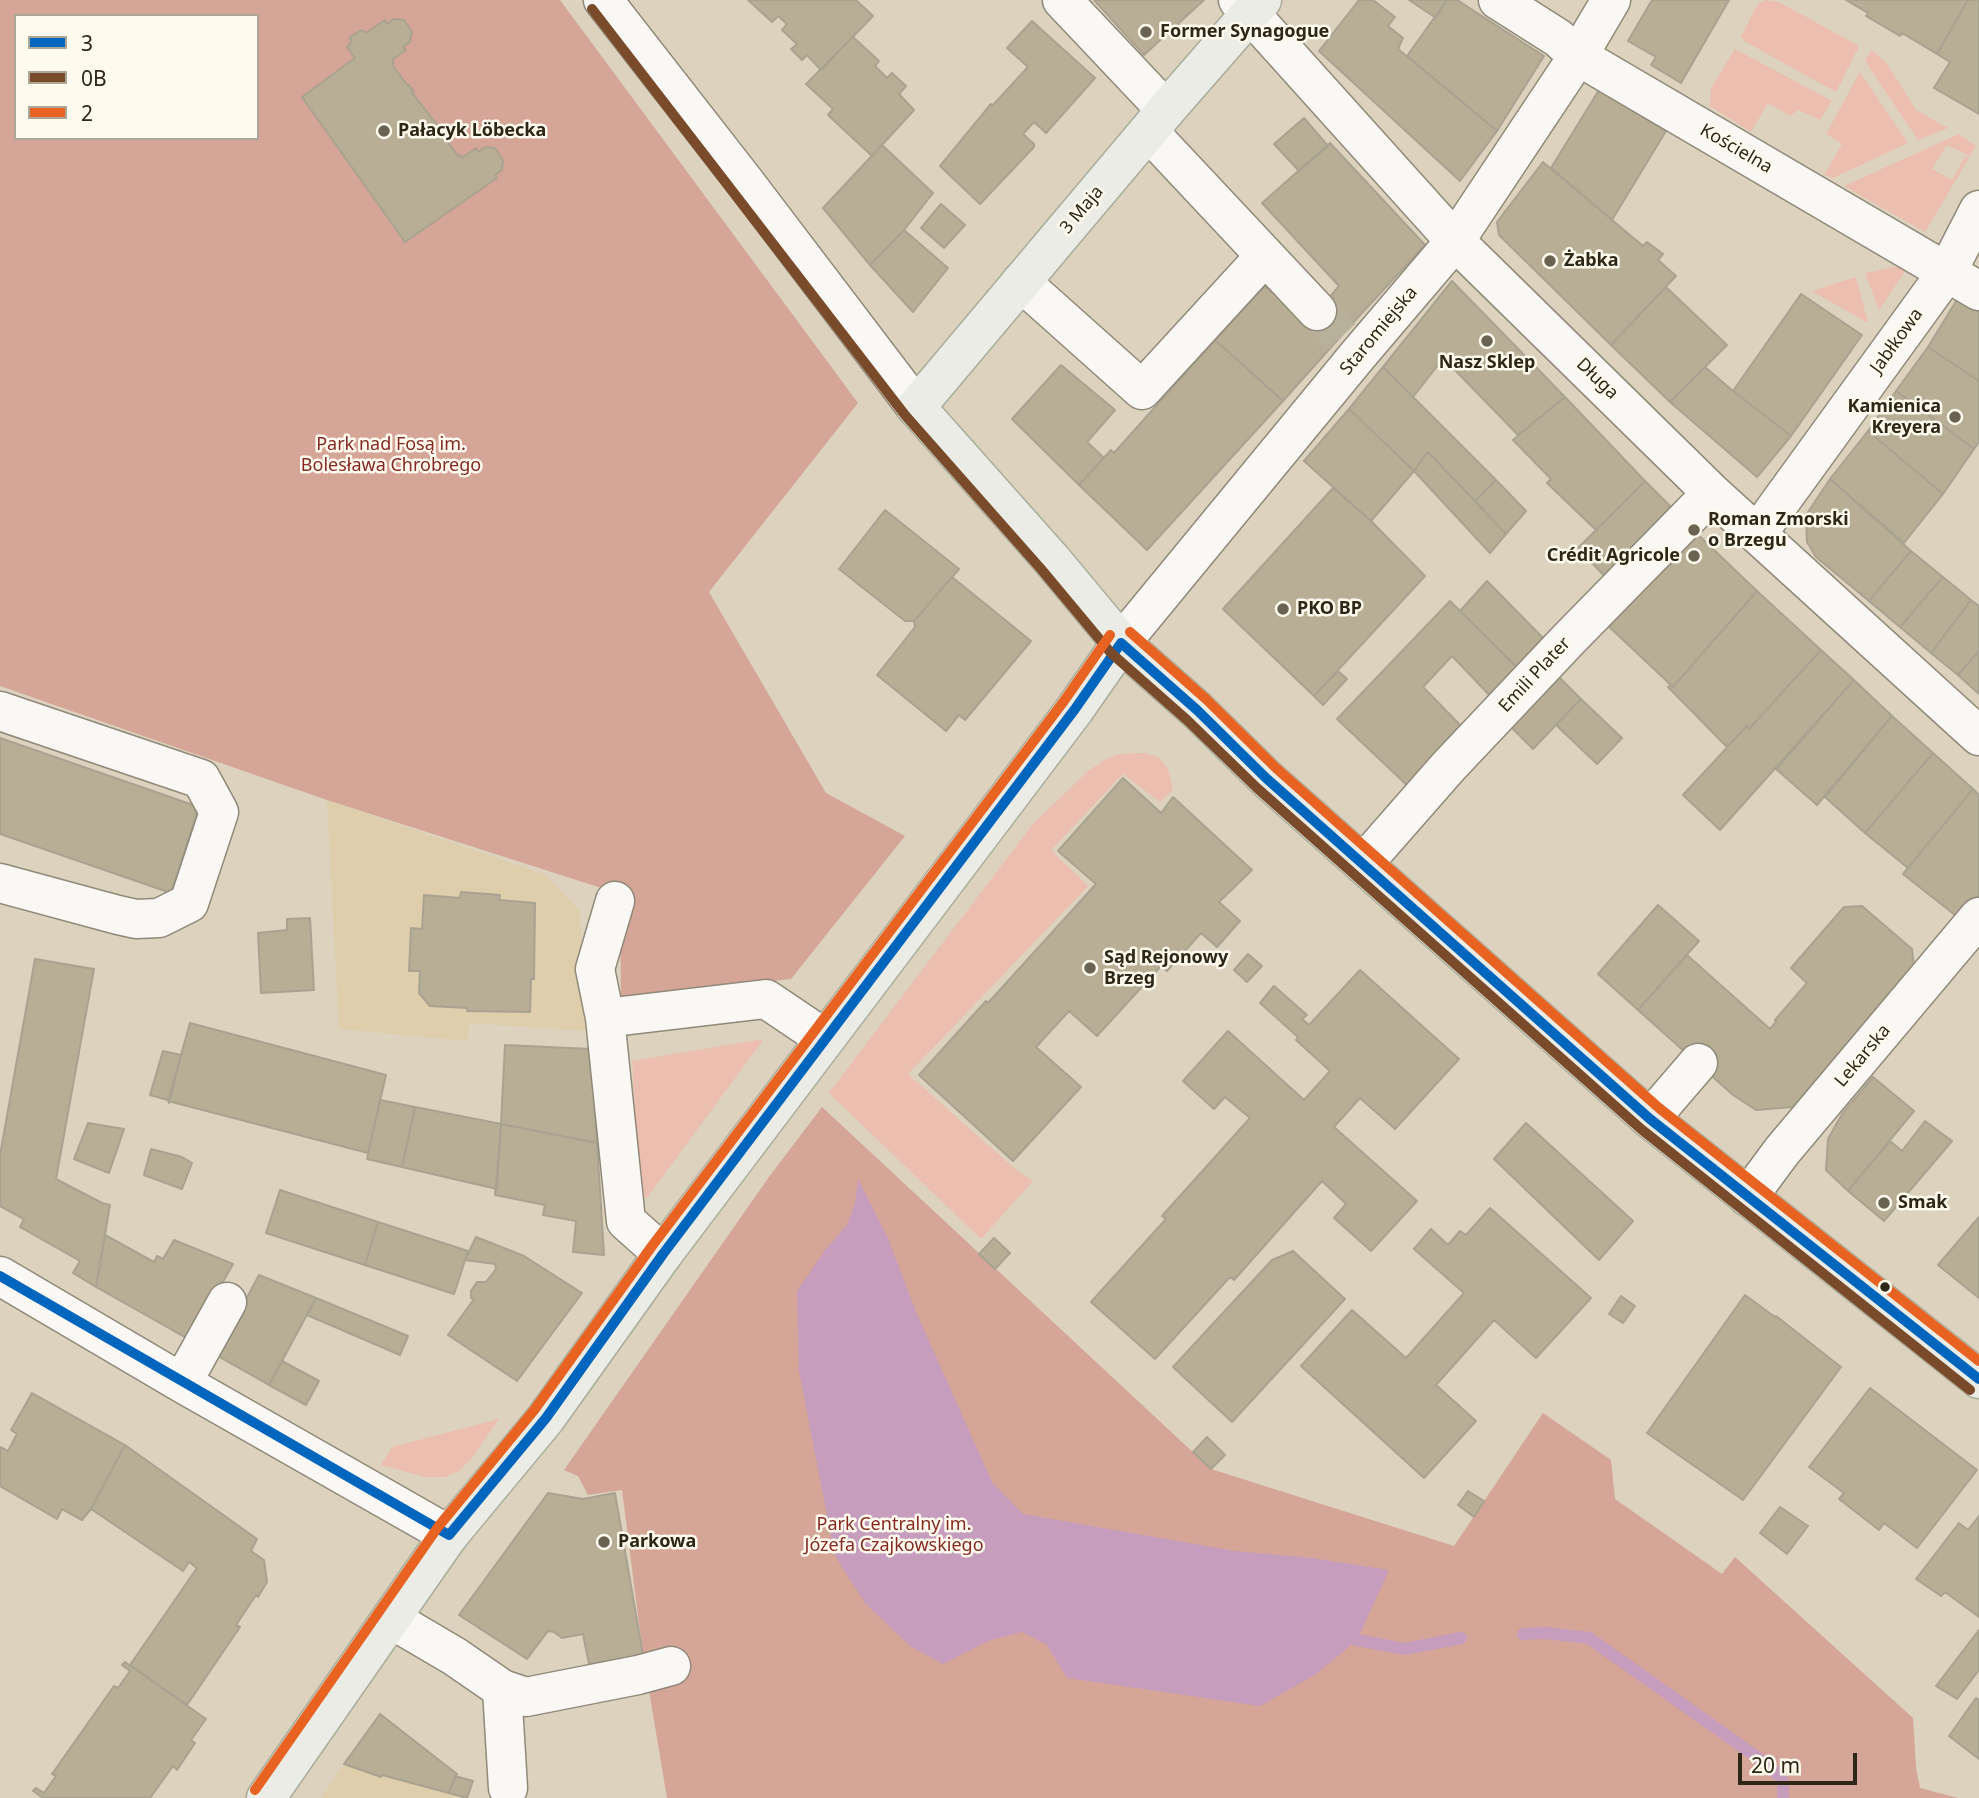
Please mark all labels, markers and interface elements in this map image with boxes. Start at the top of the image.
legend [14,14,259,140]
place label: Former Synagogue [1160,21,1329,43]
marker: Former Synagogue [1138,24,1154,40]
text: 3 [81,29,93,57]
text: 0B [81,64,107,92]
text: 2 [81,99,93,127]
place label: Pałacyk Löbecka [398,120,546,142]
street label: Kościelna [1696,120,1776,178]
marker: Pałacyk Löbecka [376,123,392,139]
street label: 3 Maja [1056,182,1108,238]
place label: Żabka [1564,250,1619,272]
marker: Żabka [1542,253,1558,269]
street label: Staromiejska [1336,282,1422,380]
street label: Jabłkowa [1866,304,1928,378]
marker: Nasz Sklep [1479,333,1495,349]
place label: Nasz Sklep [1439,352,1535,374]
street label: Długa [1571,354,1623,404]
place label: Kamienica Kreyera [1847,396,1941,438]
marker: Kamienica Kreyera [1947,409,1963,425]
park label: Park nad Fosą im. Bolesława Chrobrego [301,434,481,476]
place label: Roman Zmorski o Brzegu [1708,509,1849,552]
marker: Roman Zmorski o Brzegu [1686,522,1702,538]
place label: Crédit Agricole [1547,545,1680,567]
marker: Crédit Agricole [1686,548,1702,564]
place label: PKO BP [1297,598,1362,620]
marker: PKO BP [1275,601,1291,617]
street label: Emili Plater [1495,633,1575,717]
place label: Sąd Rejonowy Brzeg [1104,947,1228,990]
marker: Sąd Rejonowy Brzeg [1082,960,1098,976]
street label: Lekarska [1831,1020,1895,1092]
place label: Smak [1898,1192,1947,1214]
marker: Smak [1876,1195,1892,1211]
unlabelled marker [1878,1280,1892,1294]
park label: Park Centralny im. Józefa Czajkowskiego [804,1514,984,1556]
place label: Parkowa [618,1531,696,1553]
marker: Parkowa [596,1534,612,1550]
scale bar [1741,1738,1860,1782]
text: 20 m [1751,1751,1800,1779]

